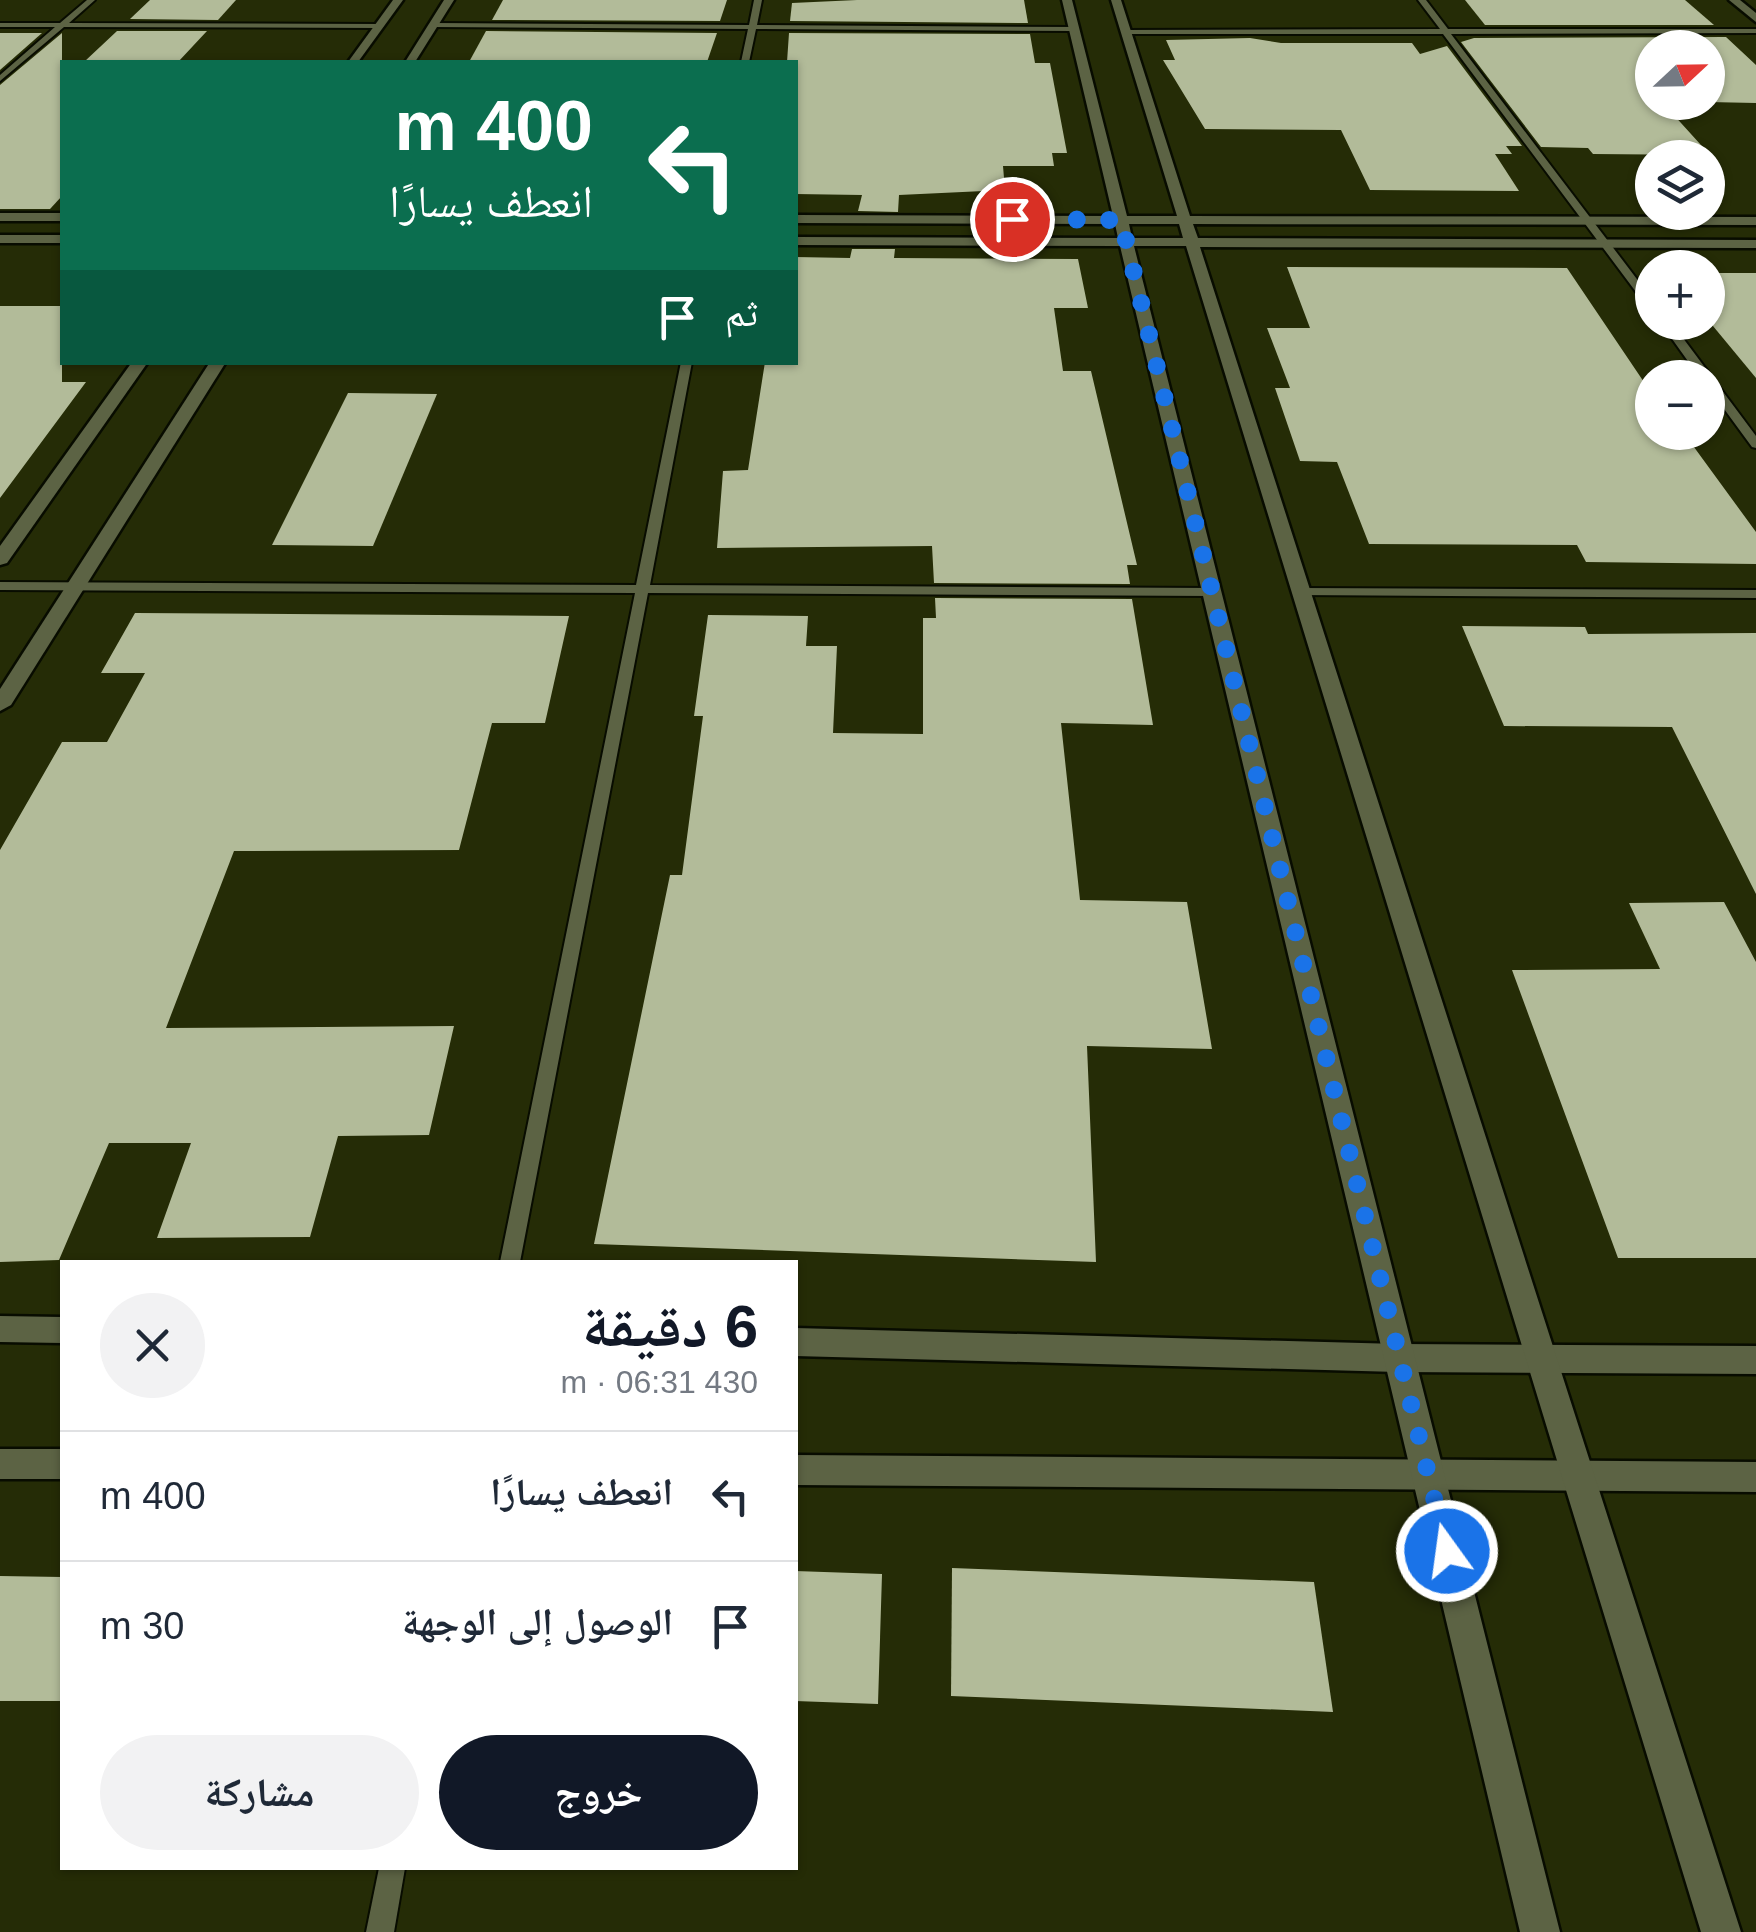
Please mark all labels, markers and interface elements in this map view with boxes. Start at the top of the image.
north arrow [1635,30,1725,120]
map controls [1635,30,1725,450]
text: 400 m [395,87,593,165]
icon: left [628,100,758,230]
button: layers [1635,140,1725,230]
text: انعطف يسارًا [389,176,593,227]
pin [970,177,1055,262]
icon: arrive [985,192,1040,247]
button: + [1635,250,1725,340]
icon: arrive [650,290,705,345]
text: ثم [725,292,758,334]
button: − [1635,360,1725,450]
button: close [100,1293,205,1398]
text: 6 دقيقة [582,1293,758,1360]
text: 430 m · 06:31 [561,1364,758,1400]
icon: left [703,1469,758,1524]
text: انعطف يسارًا [490,1471,673,1513]
text: 400 m [100,1475,206,1517]
position arrow [1395,1499,1499,1603]
icon: arrive [703,1599,758,1654]
text: الوصول إلى الوجهة [402,1601,673,1643]
text: 30 m [100,1605,185,1647]
button: مشاركة [100,1735,419,1850]
button: خروج [439,1735,758,1850]

